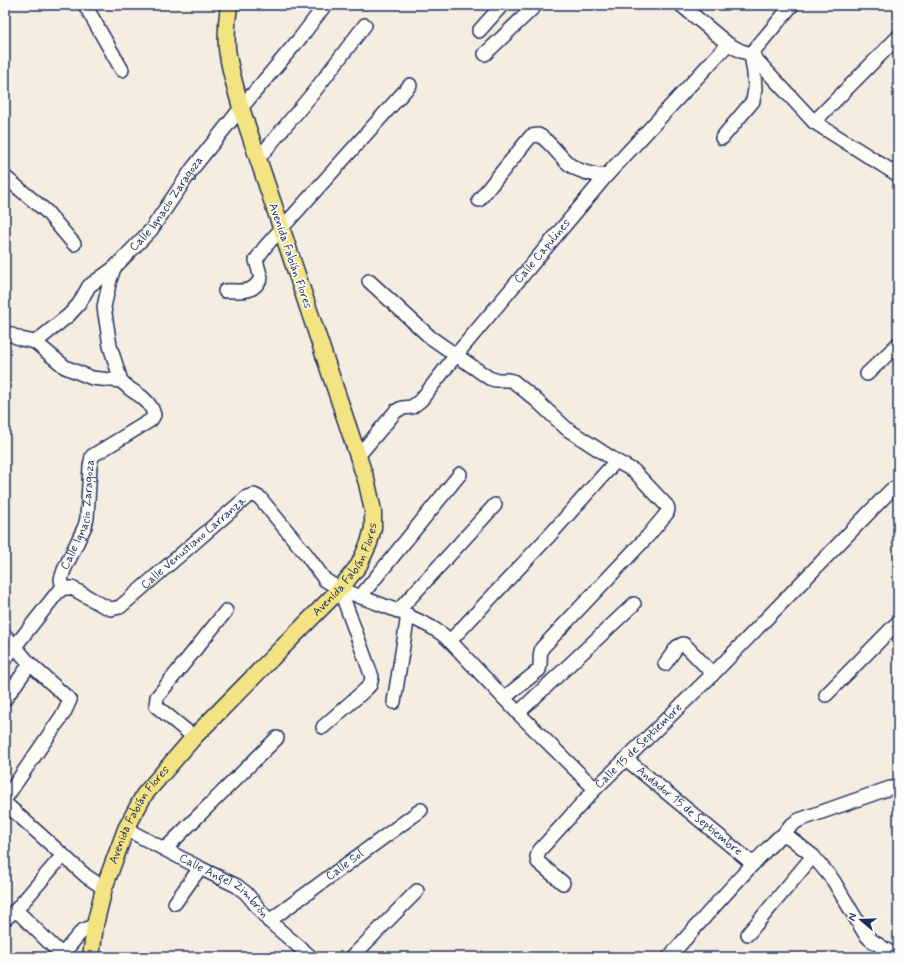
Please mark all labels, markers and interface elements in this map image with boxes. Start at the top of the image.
street label: Calle Ignacio Zaragoza [126,153,207,255]
street label: Avenida Fabián Flores [264,201,316,311]
street label: Calle Capulines [511,216,574,287]
street label: Calle Ignacio Zaragoza [57,458,99,573]
street label: Calle Venustiano Carranza [138,493,250,593]
street label: Avenida Fabián Flores [309,523,381,620]
street label: Calle 15 de Septiembre [592,700,686,793]
street label: Avenida Fabián Flores [106,763,173,866]
street label: Andador 15 de Septiembre [633,763,745,860]
street label: Calle Sol [323,846,367,885]
street label: Calle Ángel Zimbrón [176,850,272,922]
north arrow [841,900,881,940]
text: N [845,911,860,923]

